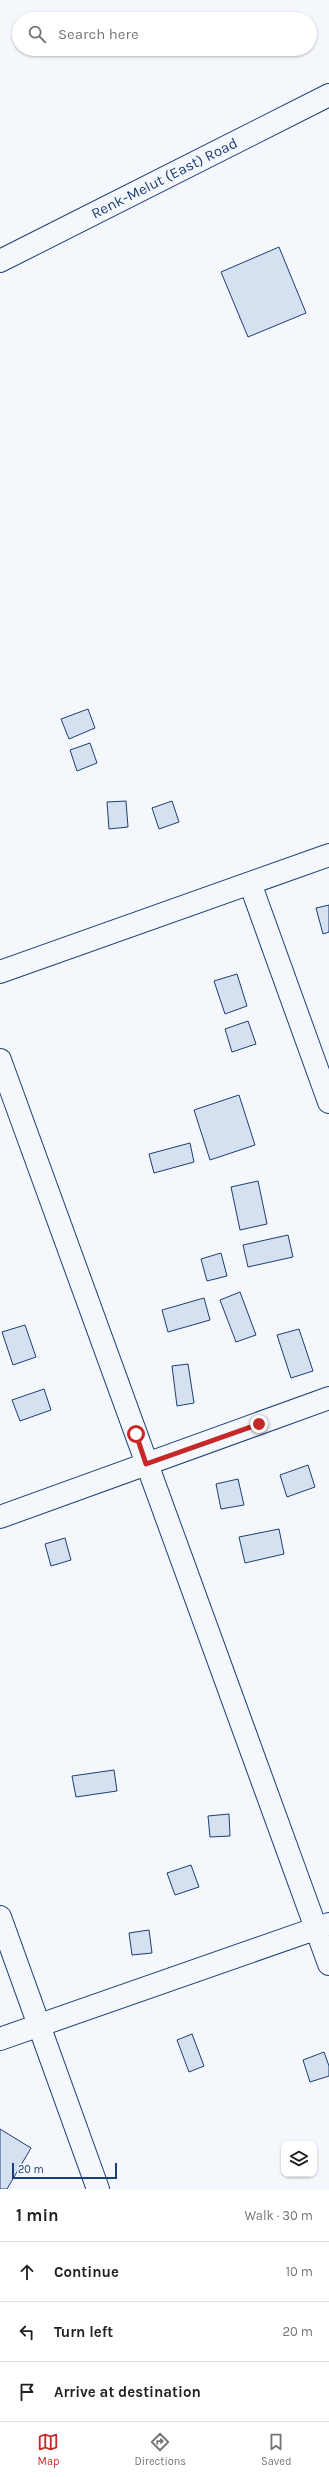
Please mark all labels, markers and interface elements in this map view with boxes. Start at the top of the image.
search box [12,12,317,56]
icon: search [26,23,48,45]
text: Search here [58,25,139,43]
street label: Renk-Melut (East) Road [88,134,240,223]
route end [250,1415,268,1433]
route start [127,1425,145,1443]
map controls [281,2141,317,2177]
button: layers [281,2141,317,2177]
scale bar [12,2161,117,2180]
text: 20 m [18,2163,44,2176]
text: 1 min [16,2205,59,2225]
text: Walk · 30 m [245,2208,313,2223]
icon: ahead [16,2261,38,2283]
text: Continue [54,2263,119,2281]
text: 10 m [286,2264,313,2279]
icon: left [16,2321,38,2343]
text: Turn left [54,2323,113,2341]
text: 20 m [283,2324,313,2339]
icon: arrive [16,2381,38,2403]
text: Arrive at destination [54,2383,201,2401]
tab: Map [37,2431,59,2468]
tab: Directions [134,2431,186,2468]
tab: Saved [261,2431,292,2468]

